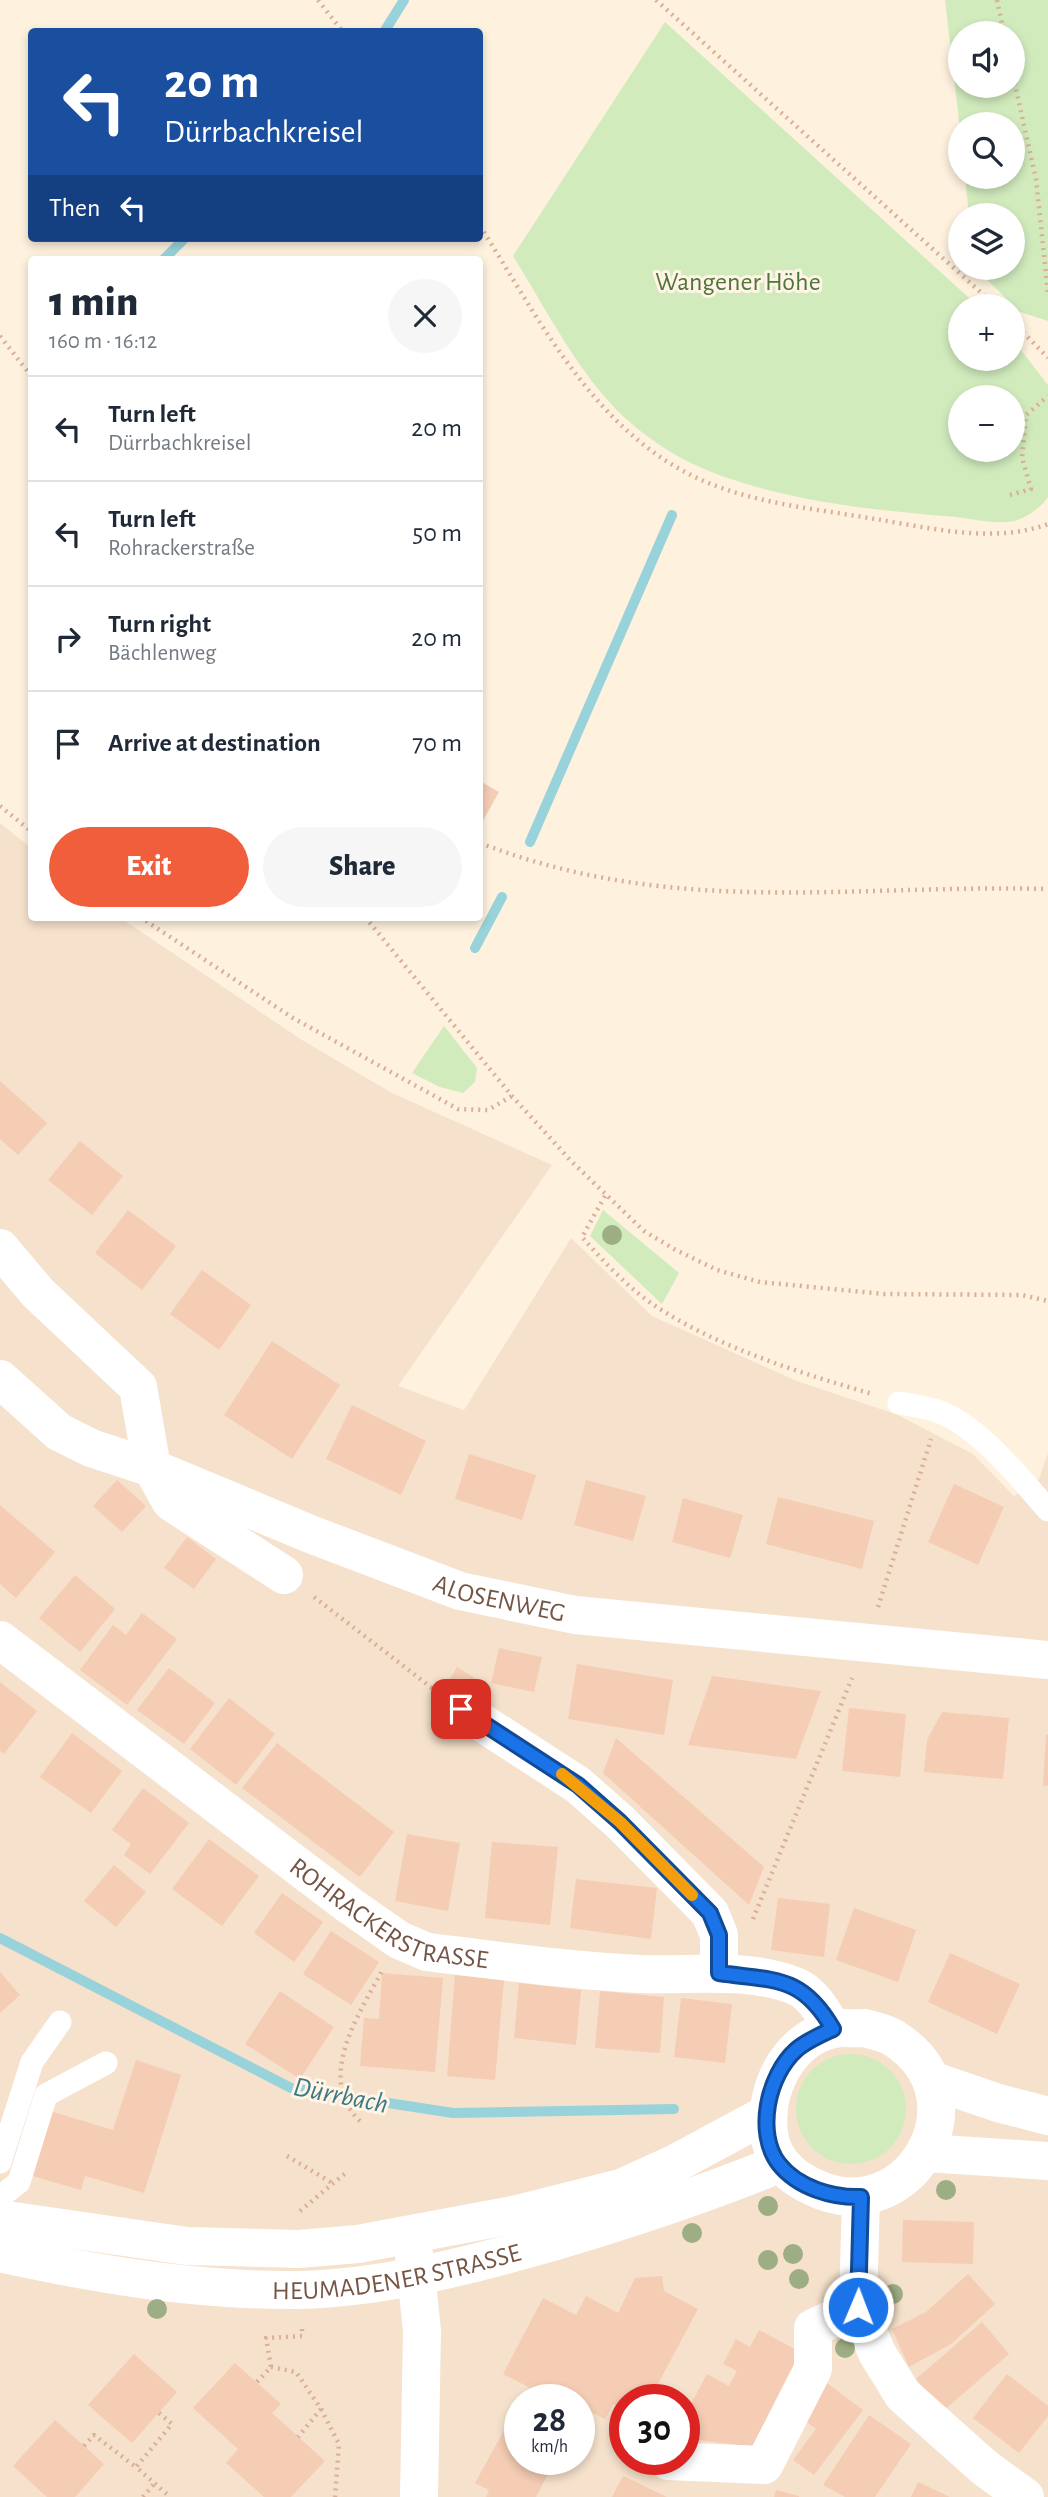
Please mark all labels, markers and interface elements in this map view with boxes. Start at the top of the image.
map controls [948,21,1025,462]
button: sound [948,21,1025,98]
icon: left [49,56,140,147]
text: 20 m [164,58,260,107]
button: search [948,112,1025,189]
text: Dürrbachkreisel [164,116,363,148]
icon: left [114,189,152,227]
text: Then [49,195,100,221]
button: layers [948,203,1025,280]
park label: Wangener Höhe [655,269,821,295]
button: close [388,279,462,353]
text: 1 min [49,281,138,323]
button: + [948,294,1025,371]
text: 160 m · 16:12 [49,330,157,353]
button: − [948,385,1025,462]
text: Turn left [108,401,196,427]
icon: left [49,410,87,448]
text: 20 m [411,415,462,441]
text: Dürrbachkreisel [108,432,251,455]
text: Turn left [108,506,196,532]
icon: left [49,515,87,553]
text: 50 m [412,520,462,546]
text: Rohrackerstraße [108,537,255,560]
text: Turn right [108,611,211,637]
icon: right [49,620,87,658]
text: 20 m [411,625,462,651]
text: Bächlenweg [108,642,216,665]
icon: arrive [49,725,87,763]
text: Arrive at destination [108,730,321,756]
text: 70 m [412,730,462,756]
button: Exit [49,827,249,907]
button: Share [263,827,462,907]
street label: ALOSENWEG [430,1570,567,1627]
pin [431,1679,491,1739]
icon: arrive [442,1690,480,1728]
street label: ROHRACKERSTRASSE [285,1853,490,1973]
water label: Dürrbach [291,2073,390,2119]
street label: HEUMADENER STRASSE [272,2240,524,2304]
position arrow [821,2270,895,2344]
speed limit sign: 30 [609,2384,700,2475]
text: 28 [533,2403,566,2438]
text: km/h [531,2438,568,2456]

